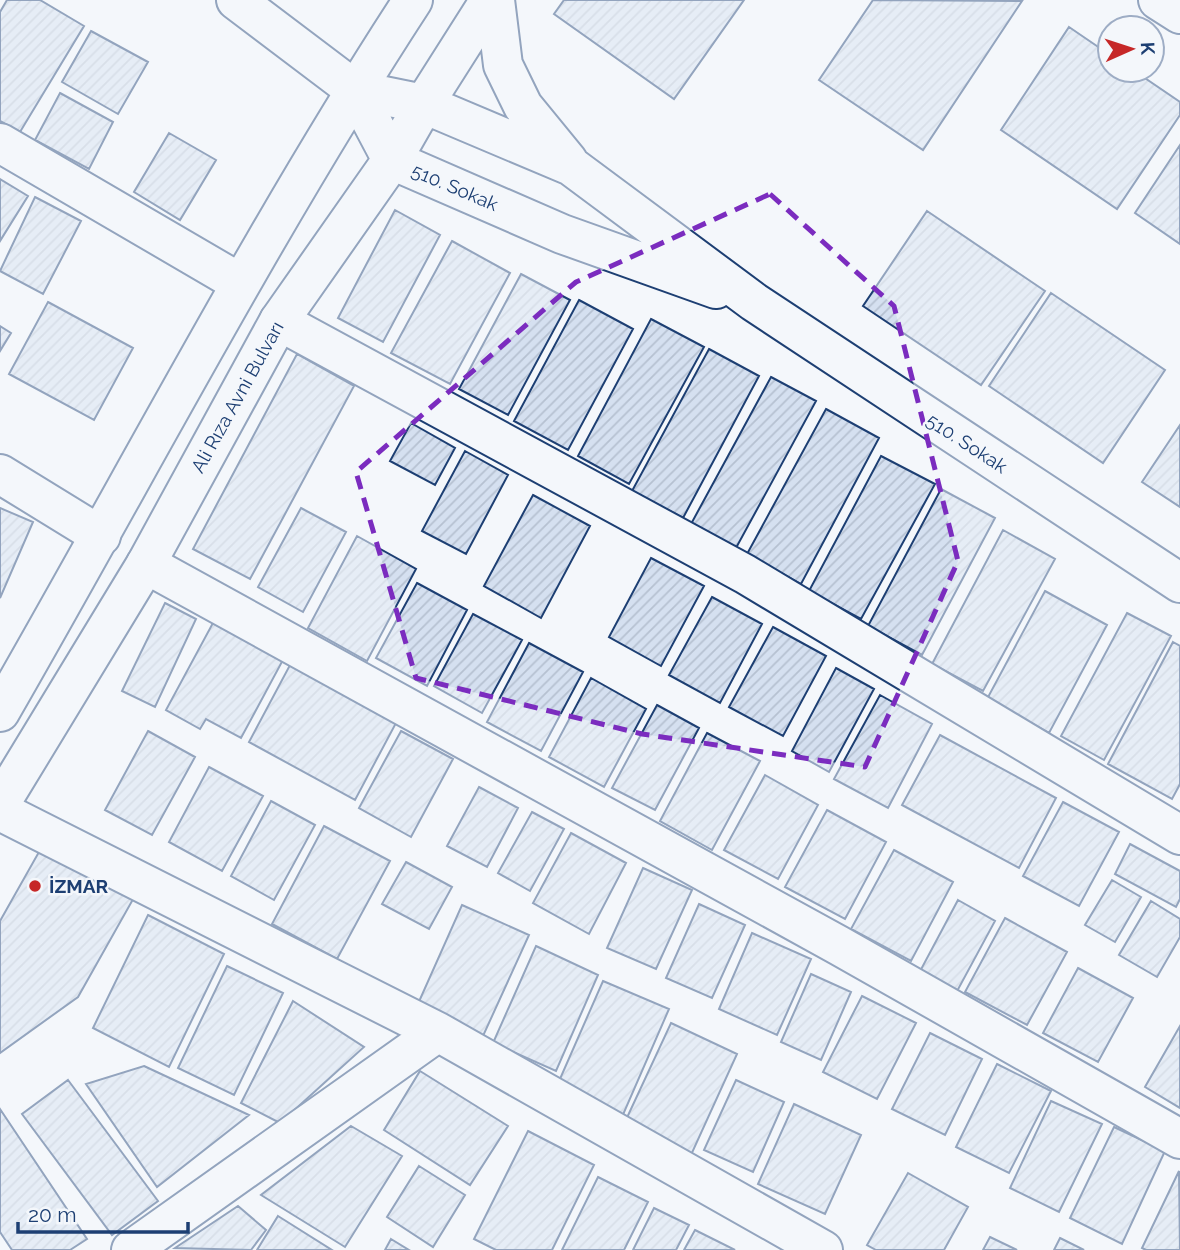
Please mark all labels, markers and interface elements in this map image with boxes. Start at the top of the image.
north arrow [1096,14,1166,84]
text: K [1137,41,1159,55]
street label: 510. Sokak [408,159,502,215]
street label: Ali Rıza Avni Bulvarı [186,317,288,477]
street label: 510. Sokak [922,409,1012,477]
place label: İZMAR [49,875,109,897]
marker: İZMAR [27,878,43,894]
scale bar [18,1190,187,1234]
text: 20 m [28,1202,76,1227]

